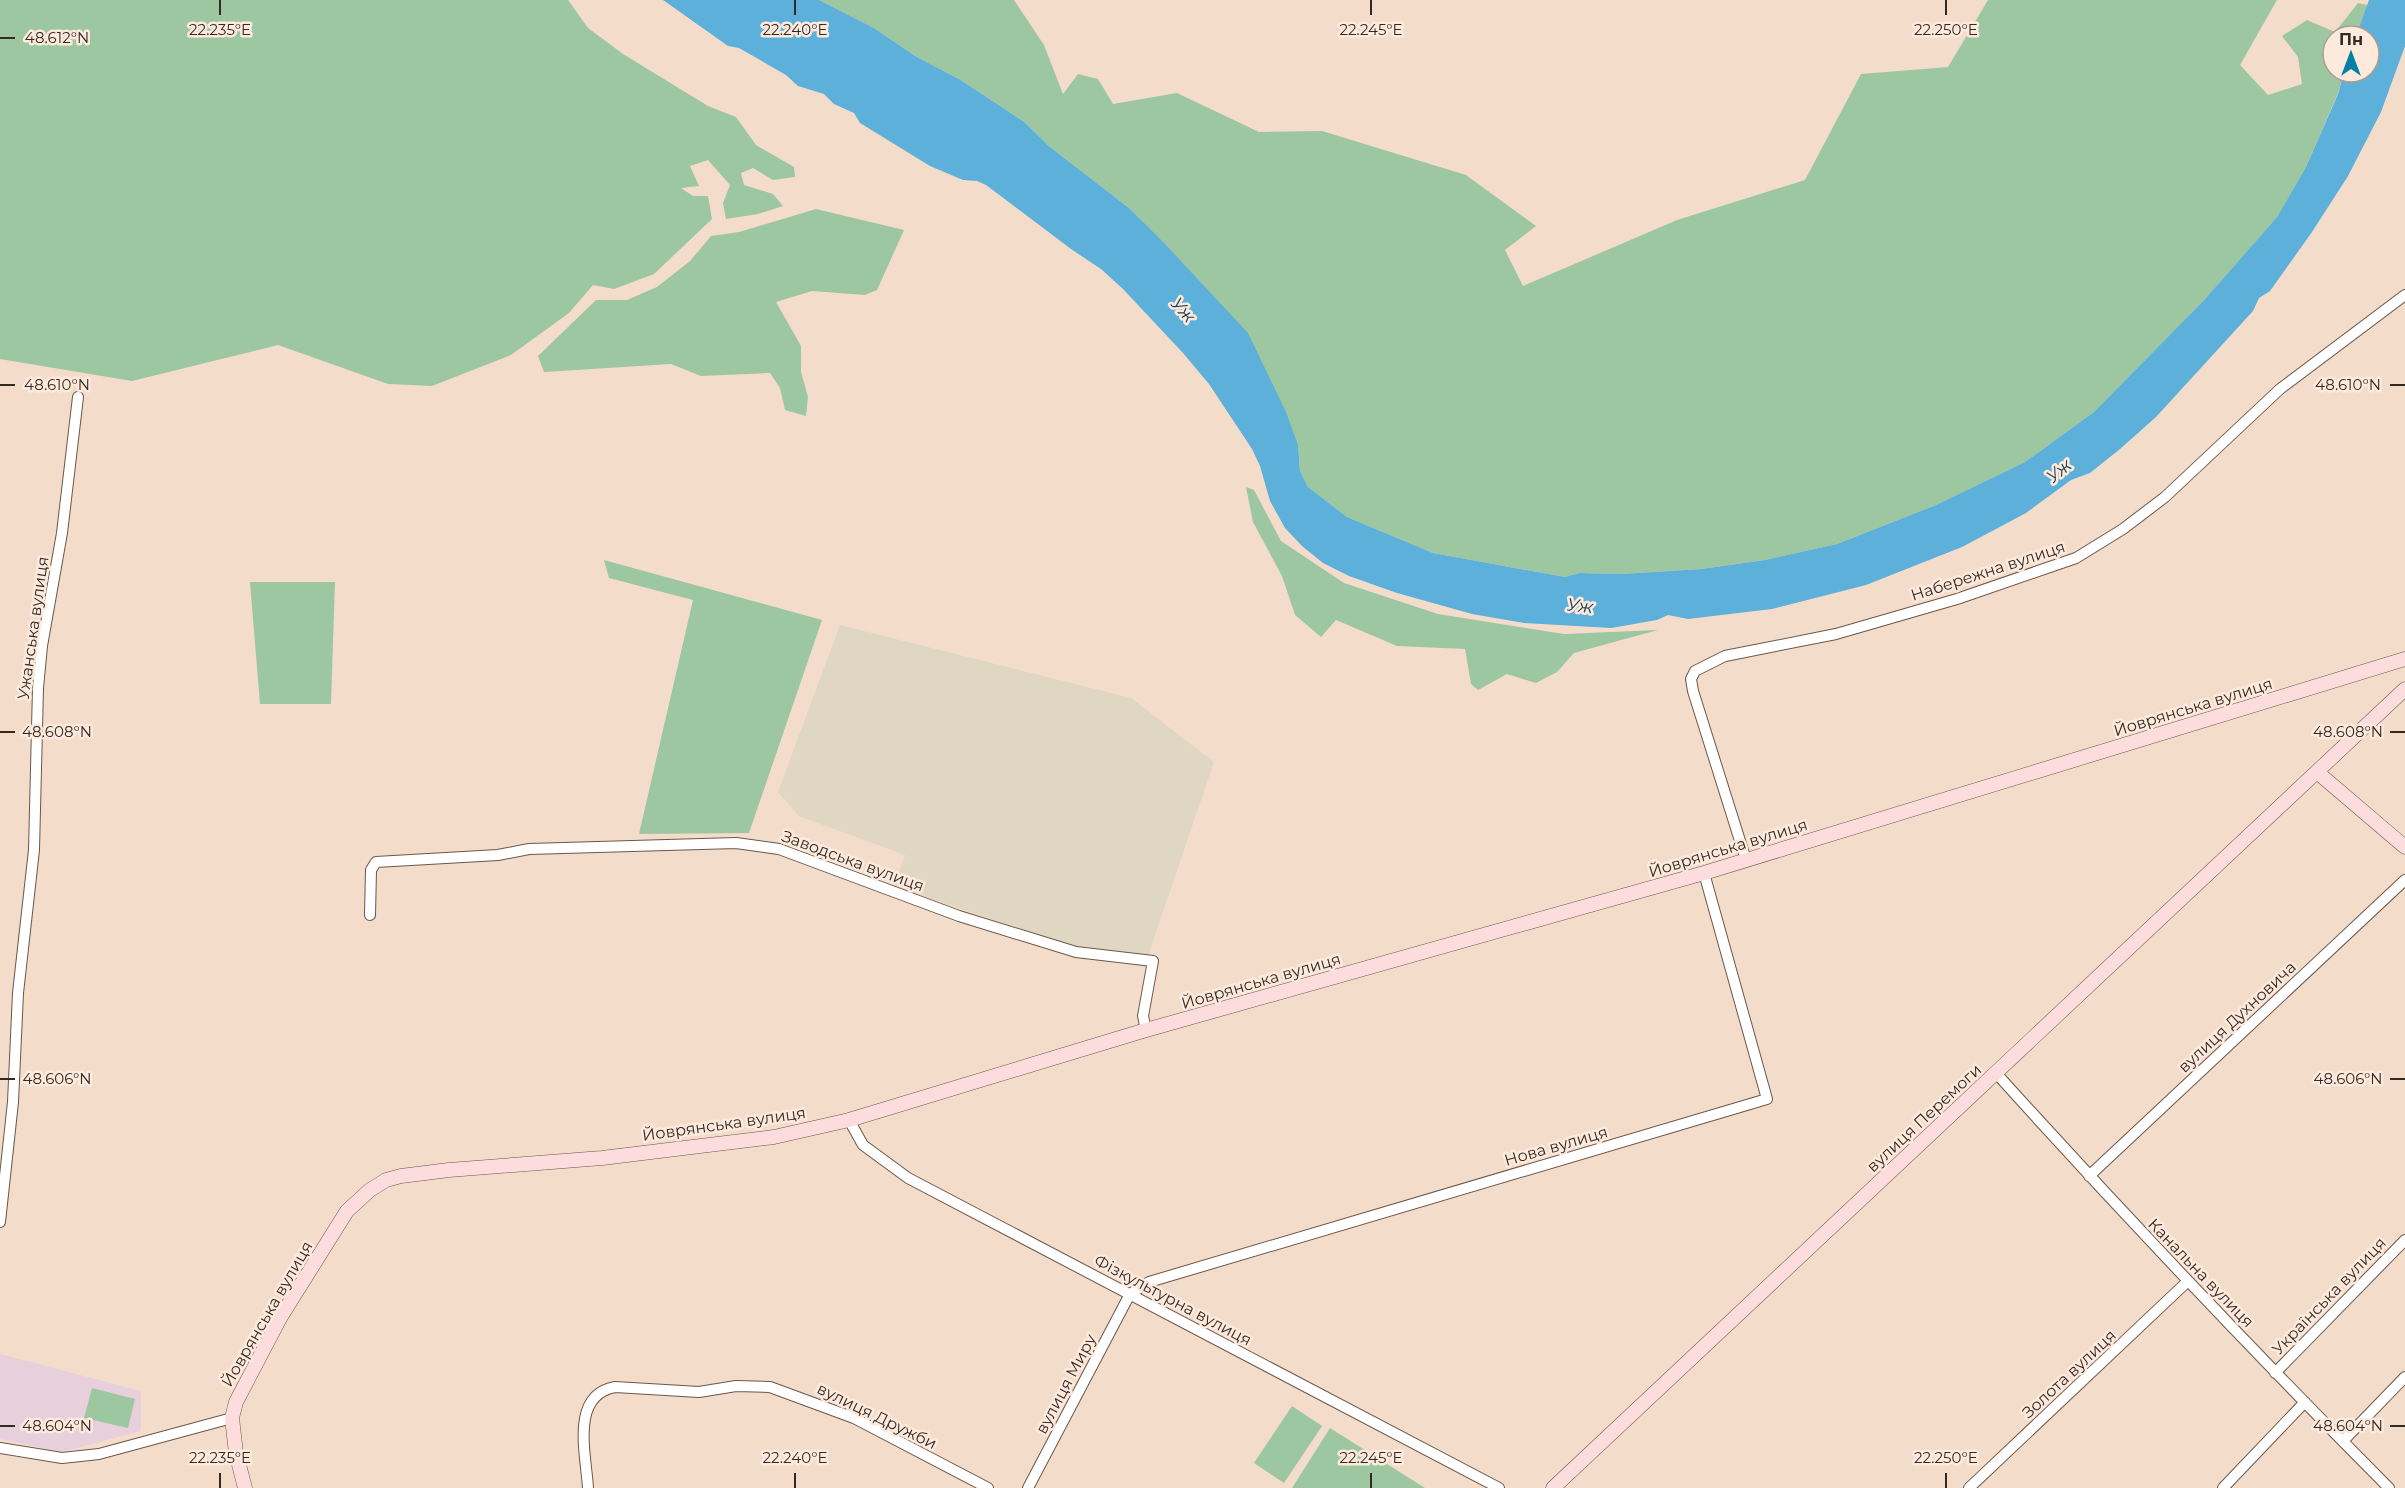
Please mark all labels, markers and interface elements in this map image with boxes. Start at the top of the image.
text: 22.235°E [189,20,251,39]
text: 22.240°E [763,20,827,39]
text: 22.245°E [1339,20,1403,39]
text: 22.250°E [1914,20,1978,39]
north arrow [2321,24,2381,84]
text: 48.612°N [25,28,89,47]
text: Пн [2339,30,2363,49]
water label: Уж [1166,293,1201,328]
text: 48.610°N [24,375,90,394]
text: 48.610°N [2315,375,2381,394]
water label: Уж [2042,453,2077,488]
street label: Набережна вулиця [1908,537,2068,605]
street label: Ужанська вулиця [14,555,52,701]
water label: Уж [1566,594,1595,618]
street label: Йоврянська вулиця [2111,674,2275,740]
text: 48.608°N [22,722,92,741]
text: 48.608°N [2313,722,2383,741]
street label: Йоврянська вулиця [1646,815,1810,881]
street label: Заводська вулиця [779,826,927,896]
street label: Йоврянська вулиця [1179,949,1343,1013]
street label: вулиця Духновича [2174,958,2300,1076]
street label: вулиця Перемоги [1863,1060,1985,1176]
text: 48.606°N [22,1069,92,1088]
text: 48.606°N [2313,1069,2383,1088]
street label: Йоврянська вулиця [641,1103,807,1145]
street label: Нова вулиця [1502,1122,1610,1170]
street label: Канальна вулиця [2144,1215,2258,1331]
street label: Українська вулиця [2268,1233,2390,1359]
street label: Йоврянська вулиця [218,1238,316,1390]
street label: Фізкультурна вулиця [1091,1250,1255,1350]
street label: Золота вулиця [2018,1326,2120,1422]
street label: вулиця Миру [1032,1331,1100,1437]
street label: вулиця Дружби [814,1379,940,1453]
text: 48.604°N [22,1416,92,1435]
text: 48.604°N [2313,1416,2383,1435]
text: 22.235°E [189,1448,251,1467]
text: 22.240°E [763,1448,827,1467]
text: 22.245°E [1339,1448,1403,1467]
text: 22.250°E [1914,1448,1978,1467]

